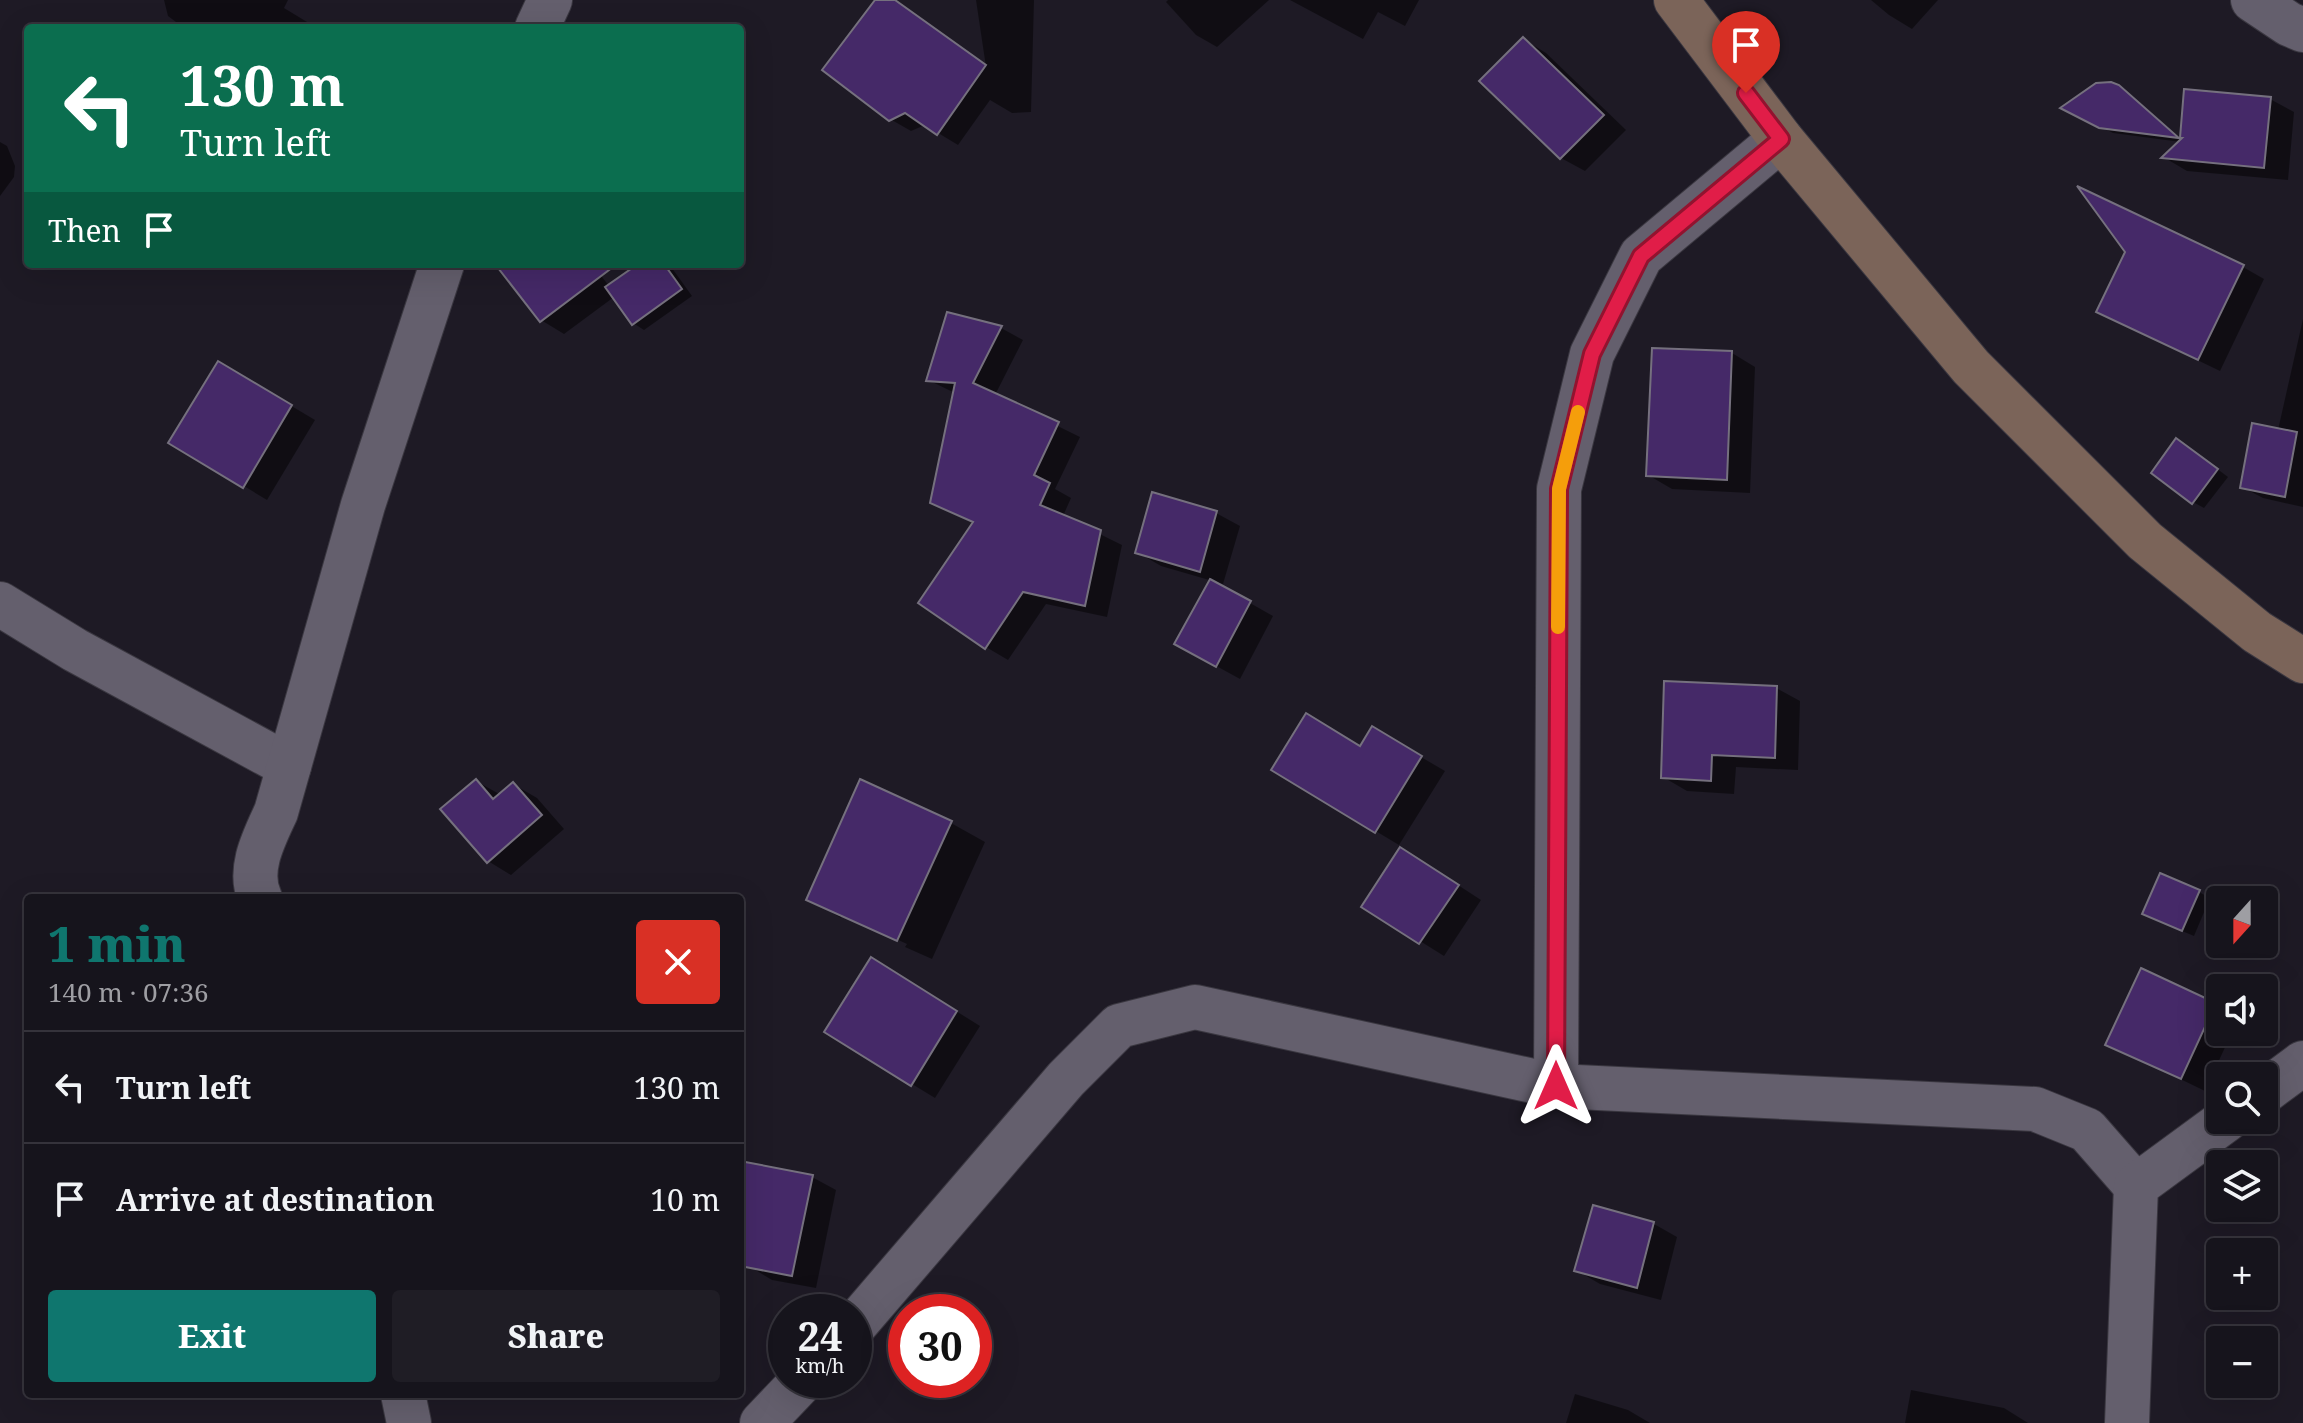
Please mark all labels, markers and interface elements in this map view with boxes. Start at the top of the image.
pin [1712,11,1780,93]
icon: arrive [1724,23,1768,67]
text: 130 m [180,46,345,122]
icon: left [48,56,152,160]
text: Turn left [180,118,331,167]
icon: arrive [137,208,181,252]
text: Then [48,210,121,251]
north arrow [2206,886,2278,958]
map controls [2206,886,2278,1398]
text: 1 min [48,911,186,976]
button: close [636,920,720,1004]
text: 140 m · 07:36 [48,974,209,1010]
button: sound [2206,974,2278,1046]
position arrow [1514,1044,1598,1128]
button: search [2206,1062,2278,1134]
icon: left [48,1065,92,1109]
text: Turn left [116,1067,251,1108]
text: 130 m [634,1067,720,1108]
button: layers [2206,1150,2278,1222]
icon: arrive [48,1177,92,1221]
text: Arrive at destination [116,1179,435,1220]
text: 10 m [650,1179,720,1220]
button: + [2206,1238,2278,1310]
button: Exit [48,1290,376,1382]
button: Share [392,1290,720,1382]
speed limit sign: 30 [888,1294,992,1398]
text: 24 [797,1308,843,1363]
button: − [2206,1326,2278,1398]
text: km/h [795,1352,845,1379]

